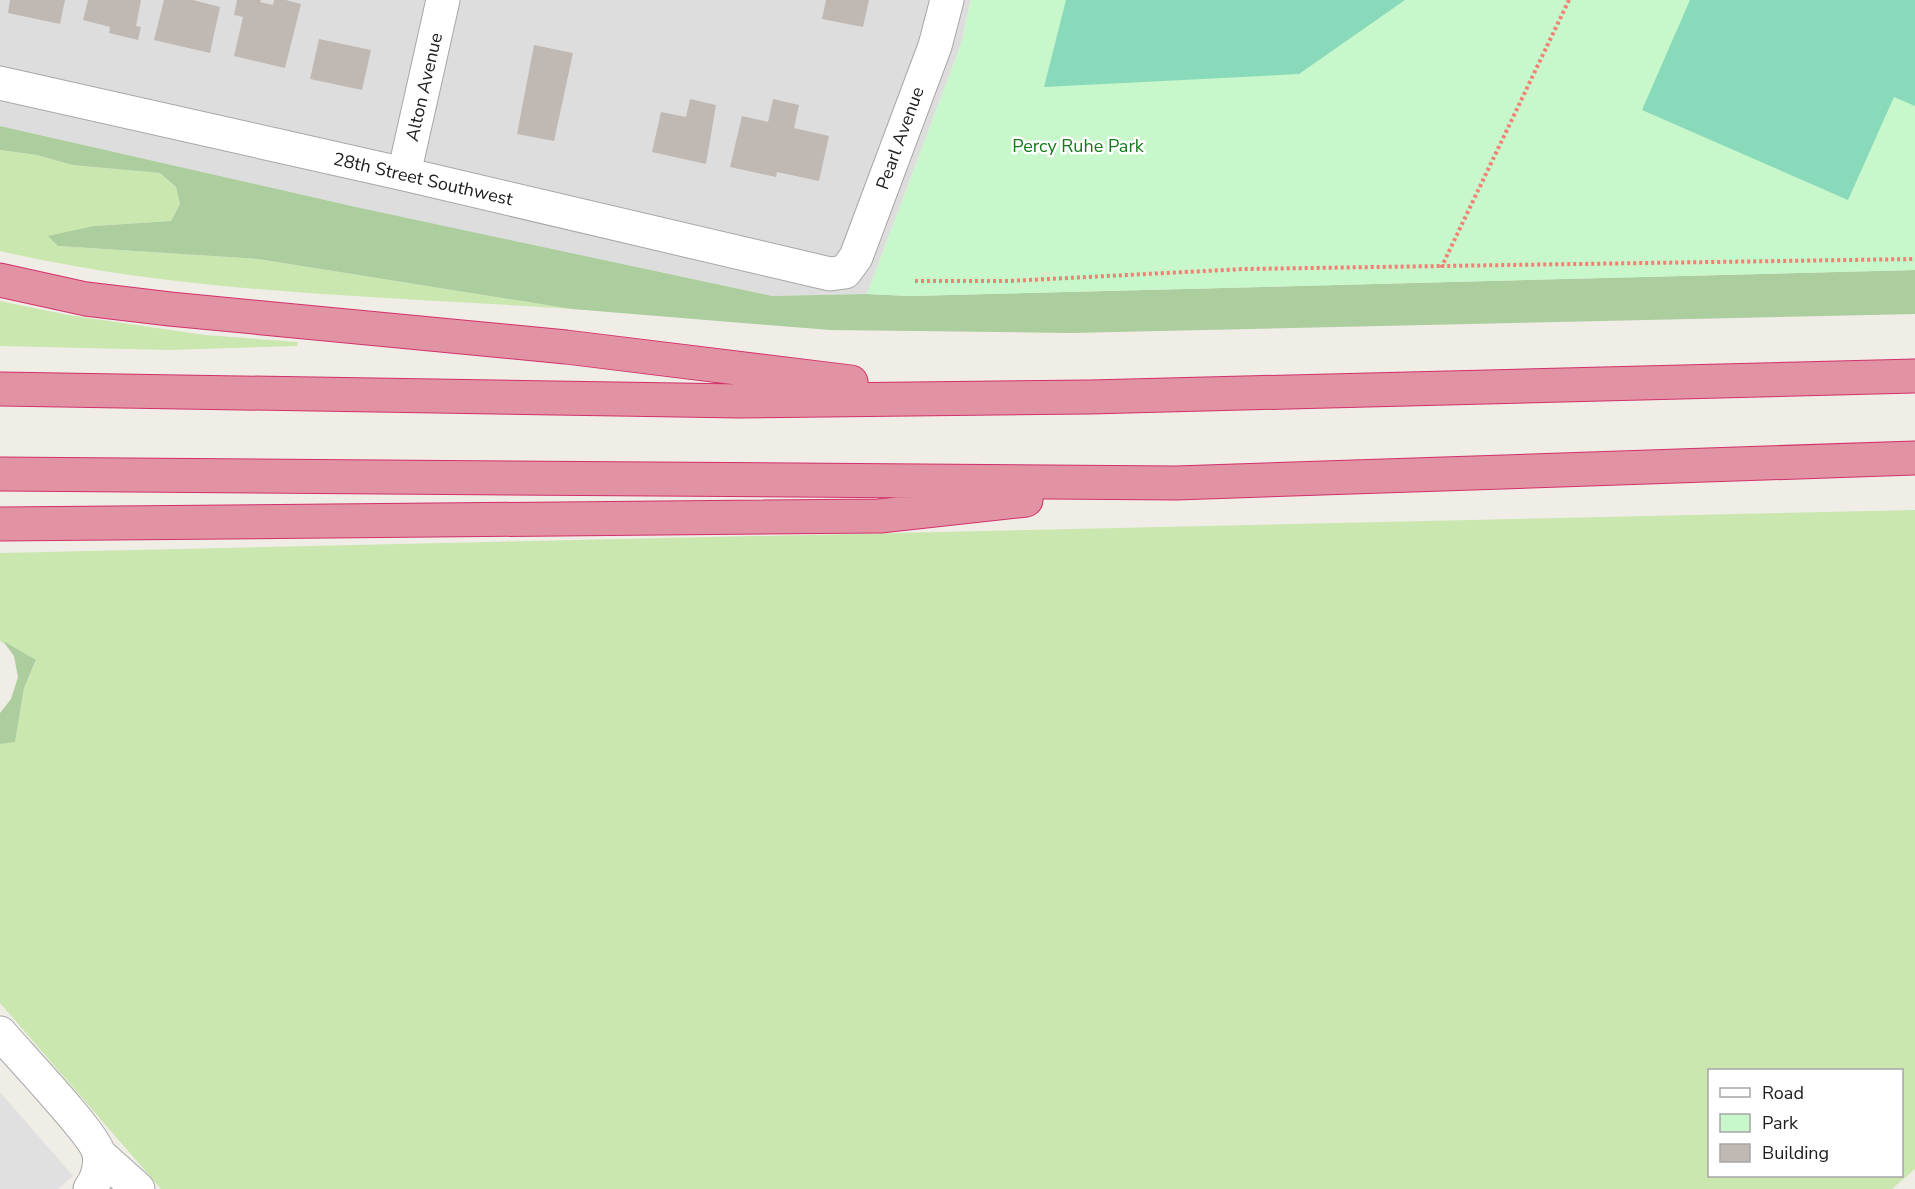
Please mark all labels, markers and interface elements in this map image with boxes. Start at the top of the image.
street label: Alton Avenue [400,30,448,144]
street label: Pearl Avenue [870,83,930,193]
park label: Percy Ruhe Park [1012,134,1145,158]
street label: 28th Street Southwest [331,147,516,211]
legend [1708,1069,1903,1177]
text: Road [1762,1081,1804,1105]
text: Park [1762,1111,1799,1135]
text: Building [1762,1141,1829,1165]

